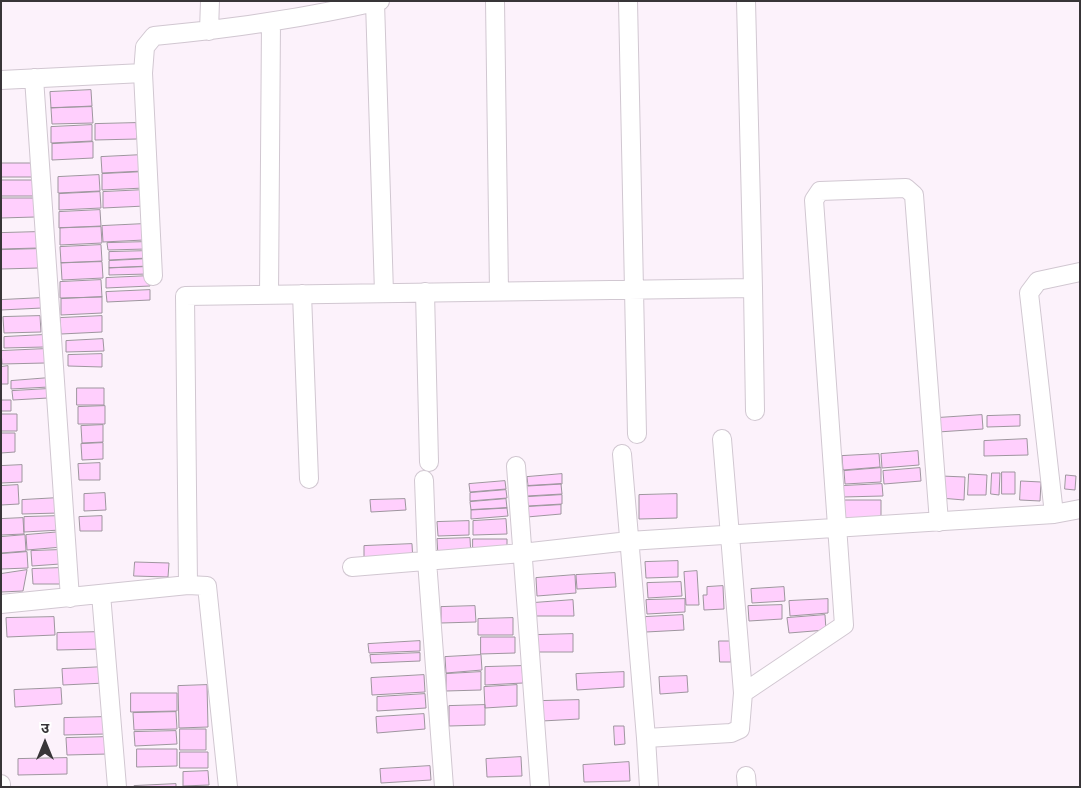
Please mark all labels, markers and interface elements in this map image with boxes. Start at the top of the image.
north arrow [20,718,70,768]
text: उ [41,719,49,737]

